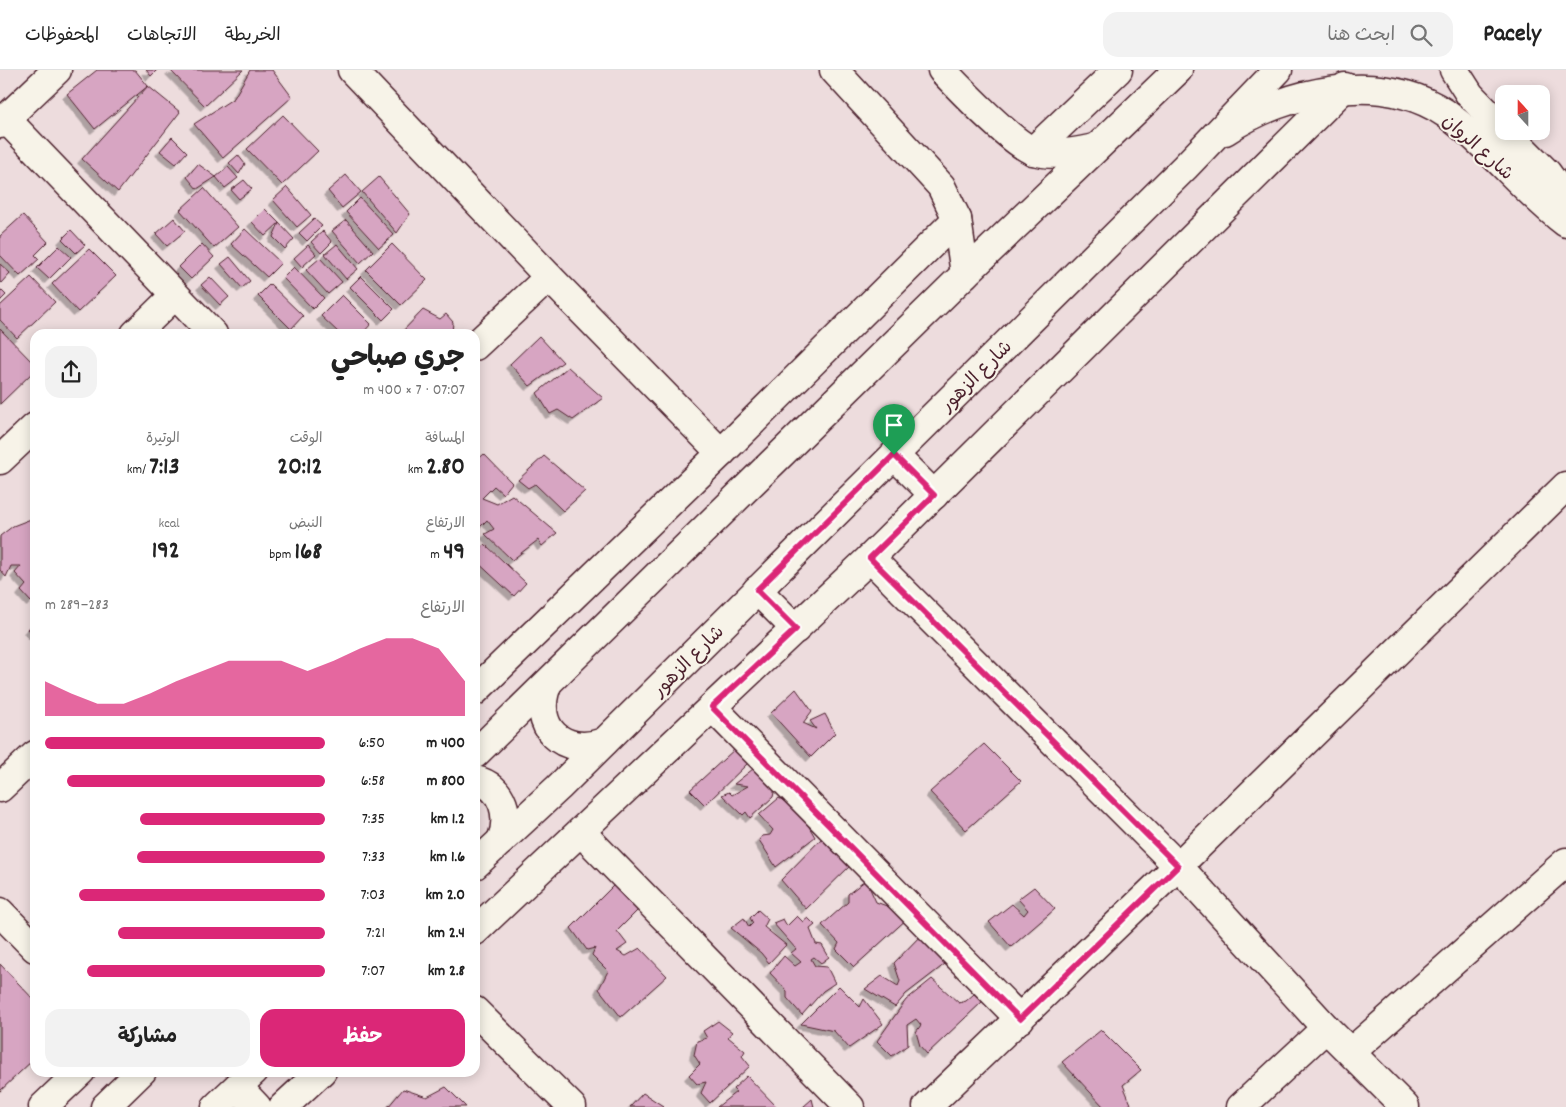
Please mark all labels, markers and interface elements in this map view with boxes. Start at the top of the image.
search box [1103,12,1453,57]
text: Pacely [1483,18,1541,52]
icon: search [1407,21,1435,49]
text: ابحث هنا [1327,23,1395,50]
text: المحفوظات [25,24,99,49]
text: الاتجاهات [127,24,197,49]
text: الخريطة [225,24,281,49]
north arrow [1495,85,1550,140]
map controls [1495,85,1550,140]
street label: شارع الروان [1435,109,1518,188]
street label: شارع الزهور [935,335,1020,420]
text: جري صباحي [331,340,465,380]
button: share [45,346,97,398]
text: 07:07 · 7 × 400 m [363,379,465,402]
pin [873,404,915,455]
icon: arrive [880,411,908,439]
text: الوتيرة [146,429,180,449]
text: الوقت [290,429,322,449]
text: المسافة [425,429,465,449]
text: 7:13 [149,450,180,486]
text: 20:12 [277,450,322,486]
text: 2.80 [426,450,465,486]
text: /km [127,460,149,480]
text: km [408,460,426,480]
text: kcal [158,514,180,534]
text: النبض [289,514,322,534]
text: الارتفاع [426,514,465,534]
text: 192 [152,534,180,570]
text: 168 [295,535,322,571]
text: 49 [443,535,465,571]
text: bpm [269,545,295,565]
text: m [430,545,443,565]
text: 283–289 m [45,594,109,617]
text: الارتفاع [420,597,465,620]
street label: شارع الزهور [647,620,732,705]
text: 6:50 [358,732,385,755]
text: 400 m [426,732,465,755]
text: 6:58 [361,770,385,793]
text: 800 m [426,770,465,793]
text: 7:35 [362,808,385,831]
text: 1.2 km [431,808,465,831]
text: 7:33 [362,846,385,869]
text: 1.6 km [430,846,465,869]
text: 7:03 [360,884,385,907]
text: 2.0 km [425,884,465,907]
text: 7:21 [366,922,385,945]
text: 2.4 km [427,922,465,945]
text: 7:07 [361,960,385,983]
text: 2.8 km [428,960,465,983]
button: مشاركة [45,1009,250,1067]
button: حفظ [260,1009,465,1067]

